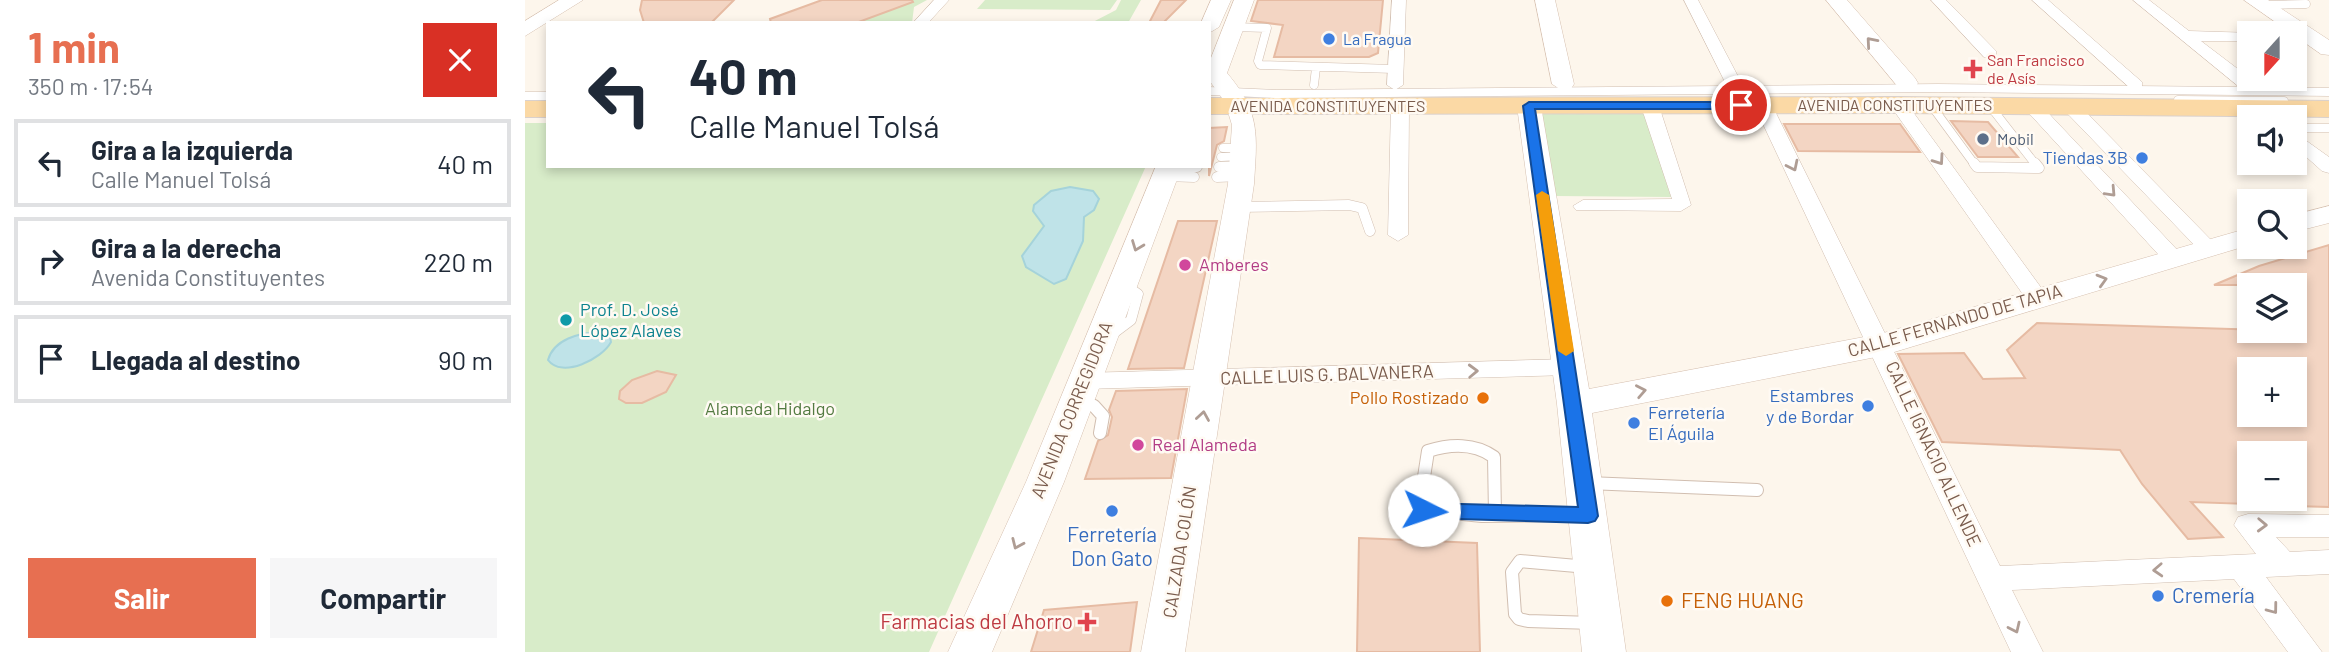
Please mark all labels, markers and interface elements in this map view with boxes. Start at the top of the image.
text: 1 min [28,21,120,71]
north arrow [2237,21,2307,91]
map controls [2237,21,2307,511]
button: close [423,23,497,97]
place label: La Fragua [1343,29,1412,48]
marker: La Fragua [1321,31,1337,47]
one-way arrow [1867,37,1879,50]
text: 40 m [689,46,797,105]
icon: left [574,49,665,140]
place label: San Francisco de Asís [1987,50,2085,87]
marker: San Francisco de Asís [1965,61,1981,77]
text: 350 m · 17:54 [28,72,154,100]
pin [1711,75,1771,135]
icon: arrive [1722,86,1760,124]
street label: AVENIDA CONSTITUYENTES [1798,95,1992,114]
street label: AVENIDA CONSTITUYENTES [1231,96,1425,115]
button: sound [2237,105,2307,175]
text: Calle Manuel Tolsá [689,106,940,144]
place label: Mobil [1997,129,2034,148]
marker: Mobil [1975,131,1991,147]
text: Gira a la izquierda [91,134,293,165]
icon: left [32,144,70,182]
place label: Tiendas 3B [2042,146,2128,168]
text: 40 m [437,148,493,179]
marker: Tiendas 3B [2134,150,2150,166]
one-way arrow [1931,152,1943,165]
one-way arrow [1785,159,1799,171]
text: Calle Manuel Tolsá [91,165,271,193]
one-way arrow [2103,184,2115,197]
button: search [2237,189,2307,259]
text: Gira a la derecha [91,232,281,263]
one-way arrow [1132,239,1146,251]
icon: right [32,242,70,280]
text: 220 m [424,246,493,277]
place label: Amberes [1199,253,1269,275]
marker: Amberes [1177,257,1193,273]
text: Avenida Constituyentes [91,263,325,291]
button: layers [2237,273,2307,343]
one-way arrow [2096,274,2108,288]
street label: CALLE FERNANDO DE TAPIA [1845,279,2064,361]
place label: Prof. D. José López Alaves [580,298,681,341]
marker: Prof. D. José López Alaves [558,312,574,328]
street label: AVENIDA CORREGIDORA [1025,318,1117,501]
icon: arrive [32,340,70,378]
text: Llegada al destino [91,344,300,375]
text: 90 m [438,344,493,375]
street label: CALLE IGNACIO ALLENDE [1881,357,1987,550]
button: + [2237,357,2307,427]
street label: CALLE LUIS G. BALVANERA [1220,359,1434,389]
one-way arrow [1468,363,1479,378]
place label: Estambres y de Bordar [1766,384,1854,427]
one-way arrow [1635,385,1647,400]
place label: Pollo Rostizado [1350,386,1469,408]
marker: Pollo Rostizado [1475,390,1491,406]
park label: Alameda Hidalgo [705,397,835,419]
marker: Estambres y de Bordar [1860,398,1876,414]
place label: Ferretería El Águila [1648,401,1725,444]
one-way arrow [1195,410,1210,421]
marker: Ferretería El Águila [1626,415,1642,431]
place label: Real Alameda [1152,433,1257,455]
marker: Real Alameda [1130,437,1146,453]
button: − [2237,441,2307,511]
position arrow [1387,473,1461,547]
street label: CALZADA COLÓN [1158,484,1200,620]
marker: Ferretería Don Gato [1104,503,1120,519]
one-way arrow [2257,517,2268,532]
place label: Ferretería Don Gato [1067,521,1157,570]
one-way arrow [1011,537,1025,549]
button: Salir [28,558,256,638]
button: Compartir [270,558,497,638]
one-way arrow [2152,562,2163,577]
place label: Cremería [2172,582,2255,607]
place label: FENG HUANG [1681,587,1804,612]
marker: Cremería [2150,588,2166,604]
marker: FENG HUANG [1659,593,1675,609]
one-way arrow [2265,601,2278,613]
place label: Farmacias del Ahorro [880,608,1073,633]
marker: Farmacias del Ahorro [1079,614,1095,630]
one-way arrow [2007,621,2021,633]

